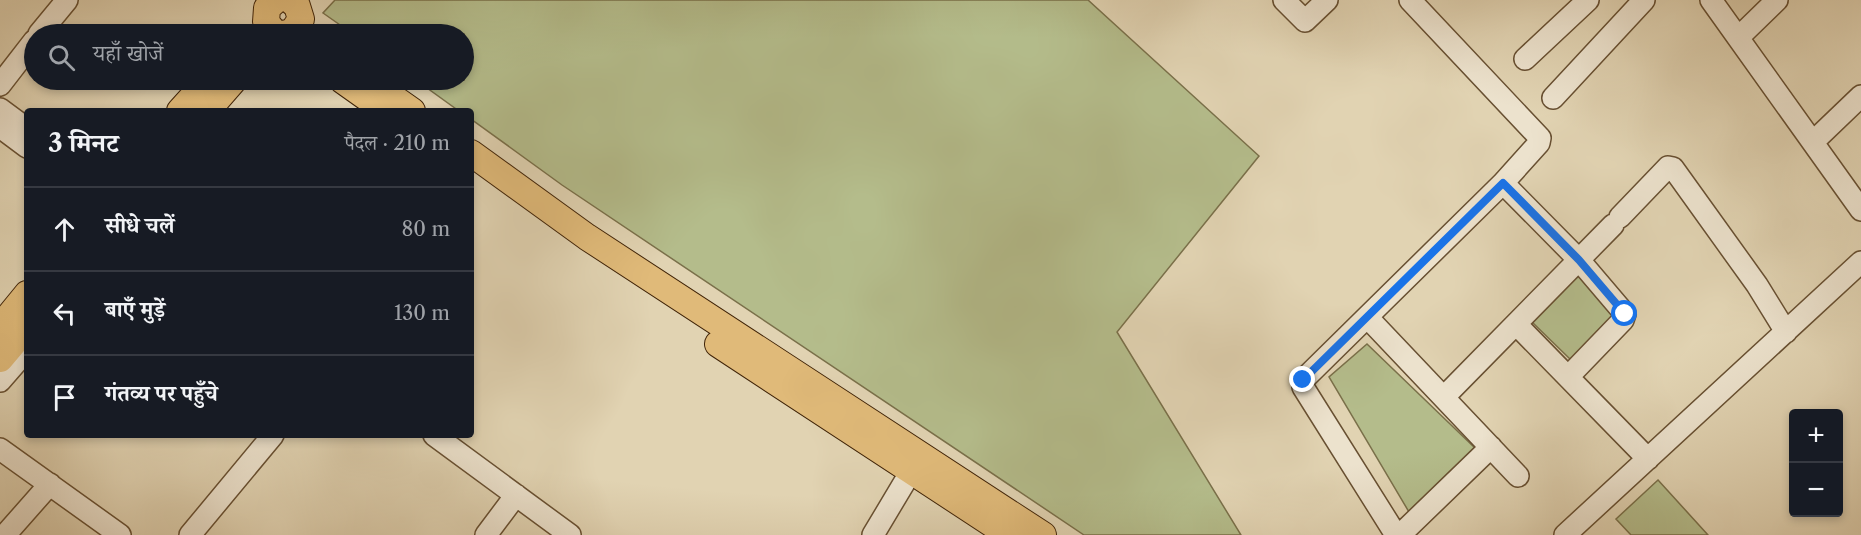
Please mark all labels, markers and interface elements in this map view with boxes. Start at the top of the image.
search box [24,24,474,90]
text: यहाँ खोजें [93,40,163,67]
icon: search [45,41,78,74]
text: 3 मिनट [48,127,118,159]
text: पैदल · 210 m [344,131,450,155]
text: सीधे चलें [105,212,174,239]
icon: ahead [48,213,81,246]
text: 80 m [402,217,450,241]
text: बाएँ मुड़ें [105,296,165,323]
icon: left [48,297,81,330]
route start [1611,300,1637,326]
text: 130 m [394,301,450,325]
route end [1289,366,1315,392]
text: गंतव्य पर पहुँचे [105,380,218,407]
icon: arrive [48,381,81,414]
map controls [1789,409,1843,517]
button: + [1789,409,1843,463]
button: − [1789,463,1843,517]

